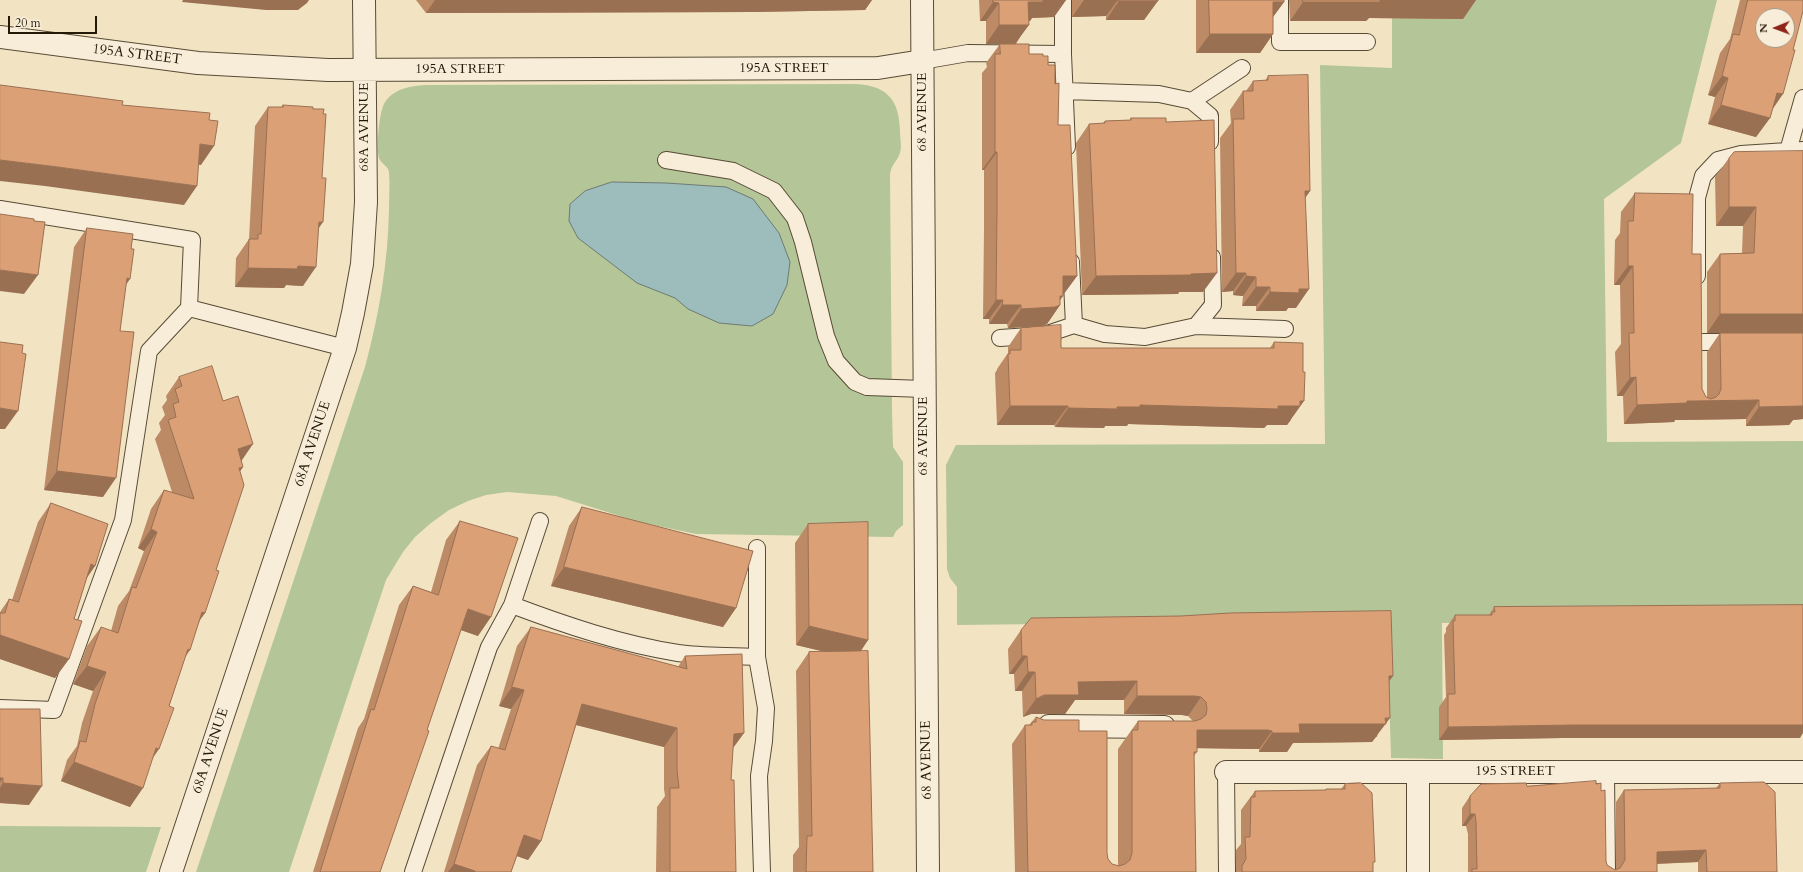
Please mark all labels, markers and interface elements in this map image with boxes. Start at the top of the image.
scale bar [10,8,99,34]
north arrow [1755,8,1795,48]
text: 20 m [15,15,41,31]
text: N [1756,23,1771,33]
street label: 195A STREET [91,41,183,69]
street label: 195A STREET [739,61,829,77]
street label: 195A STREET [415,62,505,78]
street label: 68 AVENUE [915,72,931,152]
street label: 68A AVENUE [357,83,373,171]
street label: 68 AVENUE [916,396,932,476]
street label: 68A AVENUE [291,399,335,489]
street label: 68A AVENUE [189,706,233,796]
street label: 68 AVENUE [918,720,936,800]
street label: 195 STREET [1475,764,1555,780]

